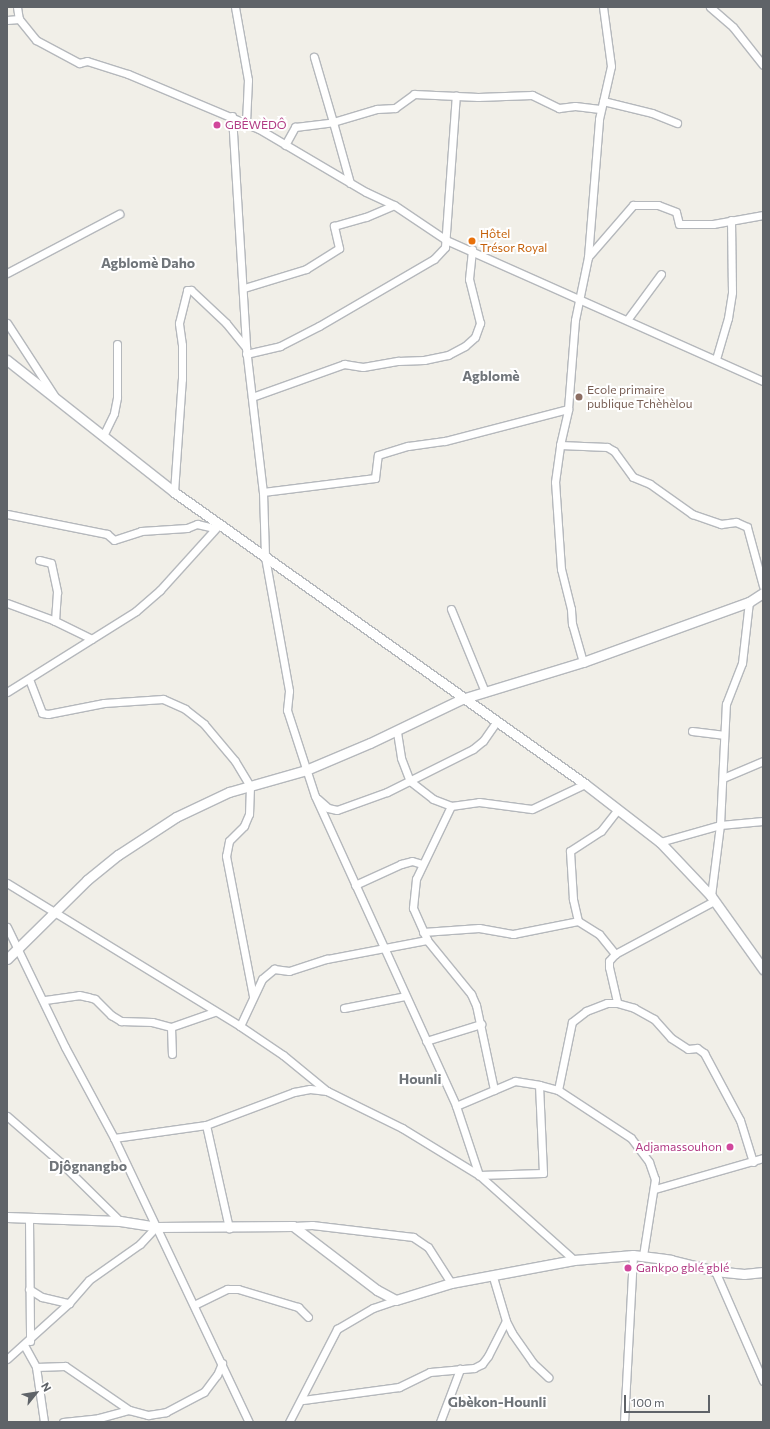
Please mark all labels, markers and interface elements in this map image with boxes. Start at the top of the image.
place label: GBÊWÈDÔ [225,118,287,132]
marker: GBÊWÈDÔ [212,120,222,130]
place label: Hôtel Trésor Royal [480,227,547,255]
marker: Hôtel Trésor Royal [467,236,477,246]
district label: Agblomè Daho [101,255,195,271]
district label: Agblomè [462,368,520,384]
place label: Ecole primaire publique Tchèhèlou [587,383,692,411]
marker: Ecole primaire publique Tchèhèlou [574,392,584,402]
district label: Hounli [399,1071,441,1087]
place label: Adjamassouhon [635,1140,722,1154]
marker: Adjamassouhon [725,1142,735,1152]
district label: Djôgnangbo [49,1158,127,1174]
place label: Gankpo gblé gblé [636,1261,729,1275]
marker: Gankpo gblé gblé [623,1263,633,1273]
north arrow [16,1373,56,1413]
text: N [39,1380,55,1394]
scale bar [626,1387,712,1413]
district label: Gbèkon-Hounli [448,1394,546,1410]
text: 100 m [631,1395,665,1409]

